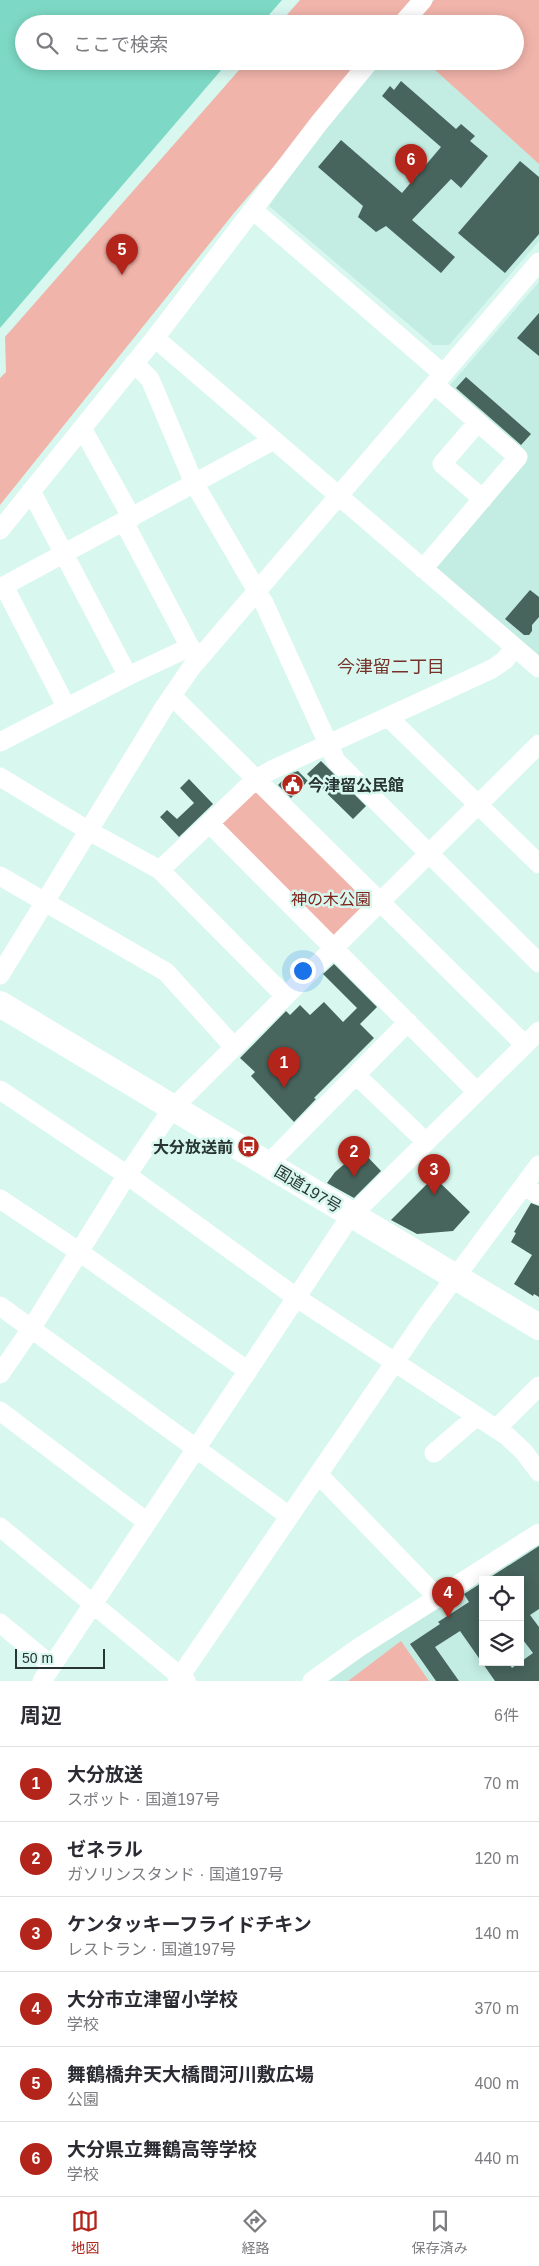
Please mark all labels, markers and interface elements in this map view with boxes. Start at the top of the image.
search box [15,15,524,70]
icon: search [33,29,61,57]
text: ここで検索 [73,34,168,55]
pin: 6 [395,144,427,185]
pin: 5 [106,234,138,275]
district label: 今津留二丁目 [337,657,445,677]
public building icon: 今津留公民館 [280,773,304,797]
place label: 今津留公民館 [308,777,404,794]
park label: 神の木公園 [291,891,371,908]
your location [290,958,316,984]
pin: 1 [268,1047,300,1088]
bus stop icon: 大分放送前 [237,1135,261,1159]
pin: 2 [338,1136,370,1177]
place label: 大分放送前 [153,1139,233,1156]
pin: 3 [418,1154,450,1195]
street label: 国道197号 [272,1162,344,1216]
map controls [479,1576,524,1666]
button: locate [479,1576,524,1621]
pin: 4 [432,1577,464,1618]
button: layers [479,1621,524,1666]
scale bar [15,1646,105,1669]
text: 50 m [22,1650,53,1666]
text: 周辺 [20,1704,62,1727]
text: 6件 [494,1707,519,1724]
text: 大分放送 [67,1764,143,1785]
text: 1 [32,1775,40,1792]
text: 70 m [483,1775,519,1792]
text: スポット · 国道197号 [67,1791,220,1808]
text: ゼネラル [67,1839,143,1860]
text: 2 [32,1850,40,1867]
text: 120 m [475,1850,519,1867]
text: ガソリンスタンド · 国道197号 [67,1866,284,1883]
text: ケンタッキーフライドチキン [67,1914,312,1935]
text: 3 [32,1925,40,1942]
text: 140 m [475,1925,519,1942]
text: レストラン · 国道197号 [67,1941,236,1958]
text: 大分市立津留小学校 [67,1989,238,2010]
text: 4 [32,2000,40,2017]
text: 370 m [475,2000,519,2017]
text: 学校 [67,2016,99,2033]
text: 舞鶴橋弁天大橋間河川敷広場 [67,2064,314,2085]
text: 5 [32,2075,40,2092]
text: 400 m [475,2075,519,2092]
text: 公園 [67,2091,99,2108]
text: 大分県立舞鶴高等学校 [67,2139,257,2160]
text: 6 [32,2150,40,2167]
text: 440 m [475,2150,519,2167]
text: 学校 [67,2166,99,2183]
tab: 地図 [71,2207,99,2257]
tab: 経路 [241,2207,269,2257]
tab: 保存済み [412,2207,468,2257]

